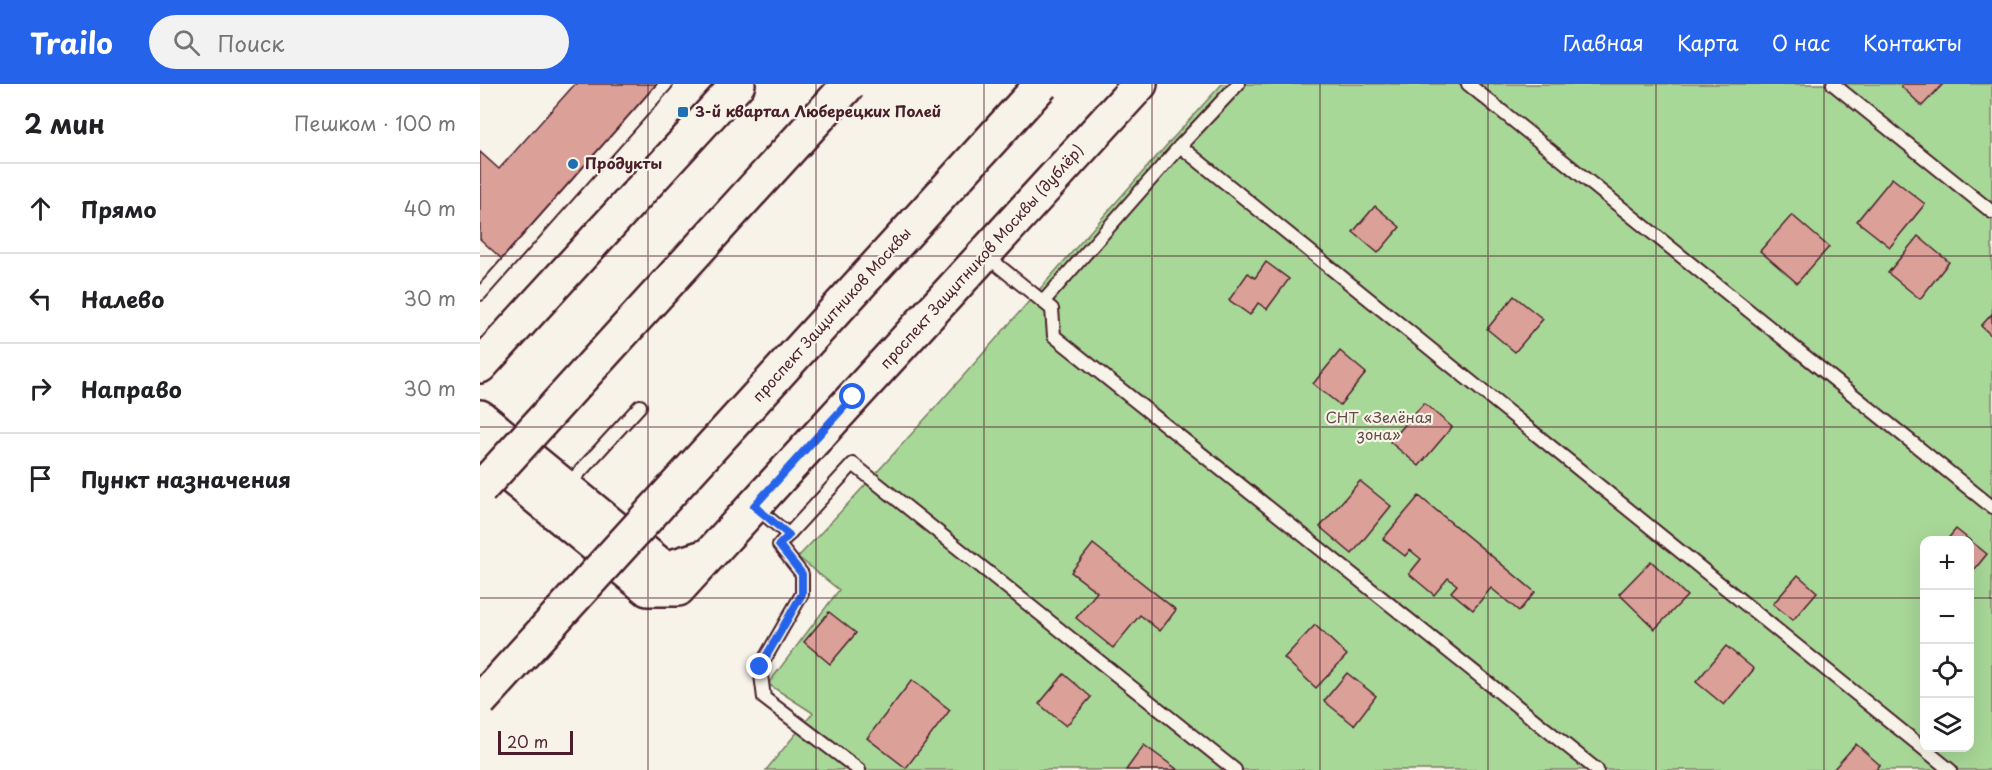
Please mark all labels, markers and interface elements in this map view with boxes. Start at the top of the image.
search box [149,15,569,69]
text: Trailo [30,21,113,64]
icon: search [170,26,203,59]
text: Поиск [218,26,284,59]
text: Главная [1563,26,1644,58]
text: Карта [1677,26,1739,58]
text: О нас [1772,26,1830,58]
text: Контакты [1863,26,1962,58]
place label: 3-й квартал Люберецких Полей [695,99,941,122]
text: 2 мин [24,104,105,143]
marker: 3-й квартал Люберецких Полей [676,105,690,119]
text: Пешком · 100 m [294,108,456,138]
street label: проспект Защитников Москвы (дублёр) [874,139,1088,373]
place label: Продукты [585,151,662,174]
marker: Продукты [566,157,580,171]
icon: ahead [24,192,57,225]
text: Прямо [81,192,156,225]
text: 40 m [404,193,456,223]
street label: проспект Защитников Москвы [746,222,916,406]
icon: left [24,282,57,315]
text: Налево [81,282,164,315]
text: 30 m [403,283,456,313]
icon: right [24,372,57,405]
text: Направо [81,372,182,405]
text: 30 m [403,373,456,403]
route start [839,383,865,409]
park label: СНТ «Зелёная зона» [1326,405,1432,445]
icon: arrive [24,462,57,495]
text: Пункт назначения [81,462,291,495]
map controls [1920,536,1974,752]
button: + [1920,536,1974,590]
button: − [1920,590,1974,644]
button: locate [1920,644,1974,698]
route end [746,653,772,679]
button: layers [1920,698,1974,752]
scale bar [498,728,573,756]
text: 20 m [507,729,548,753]

